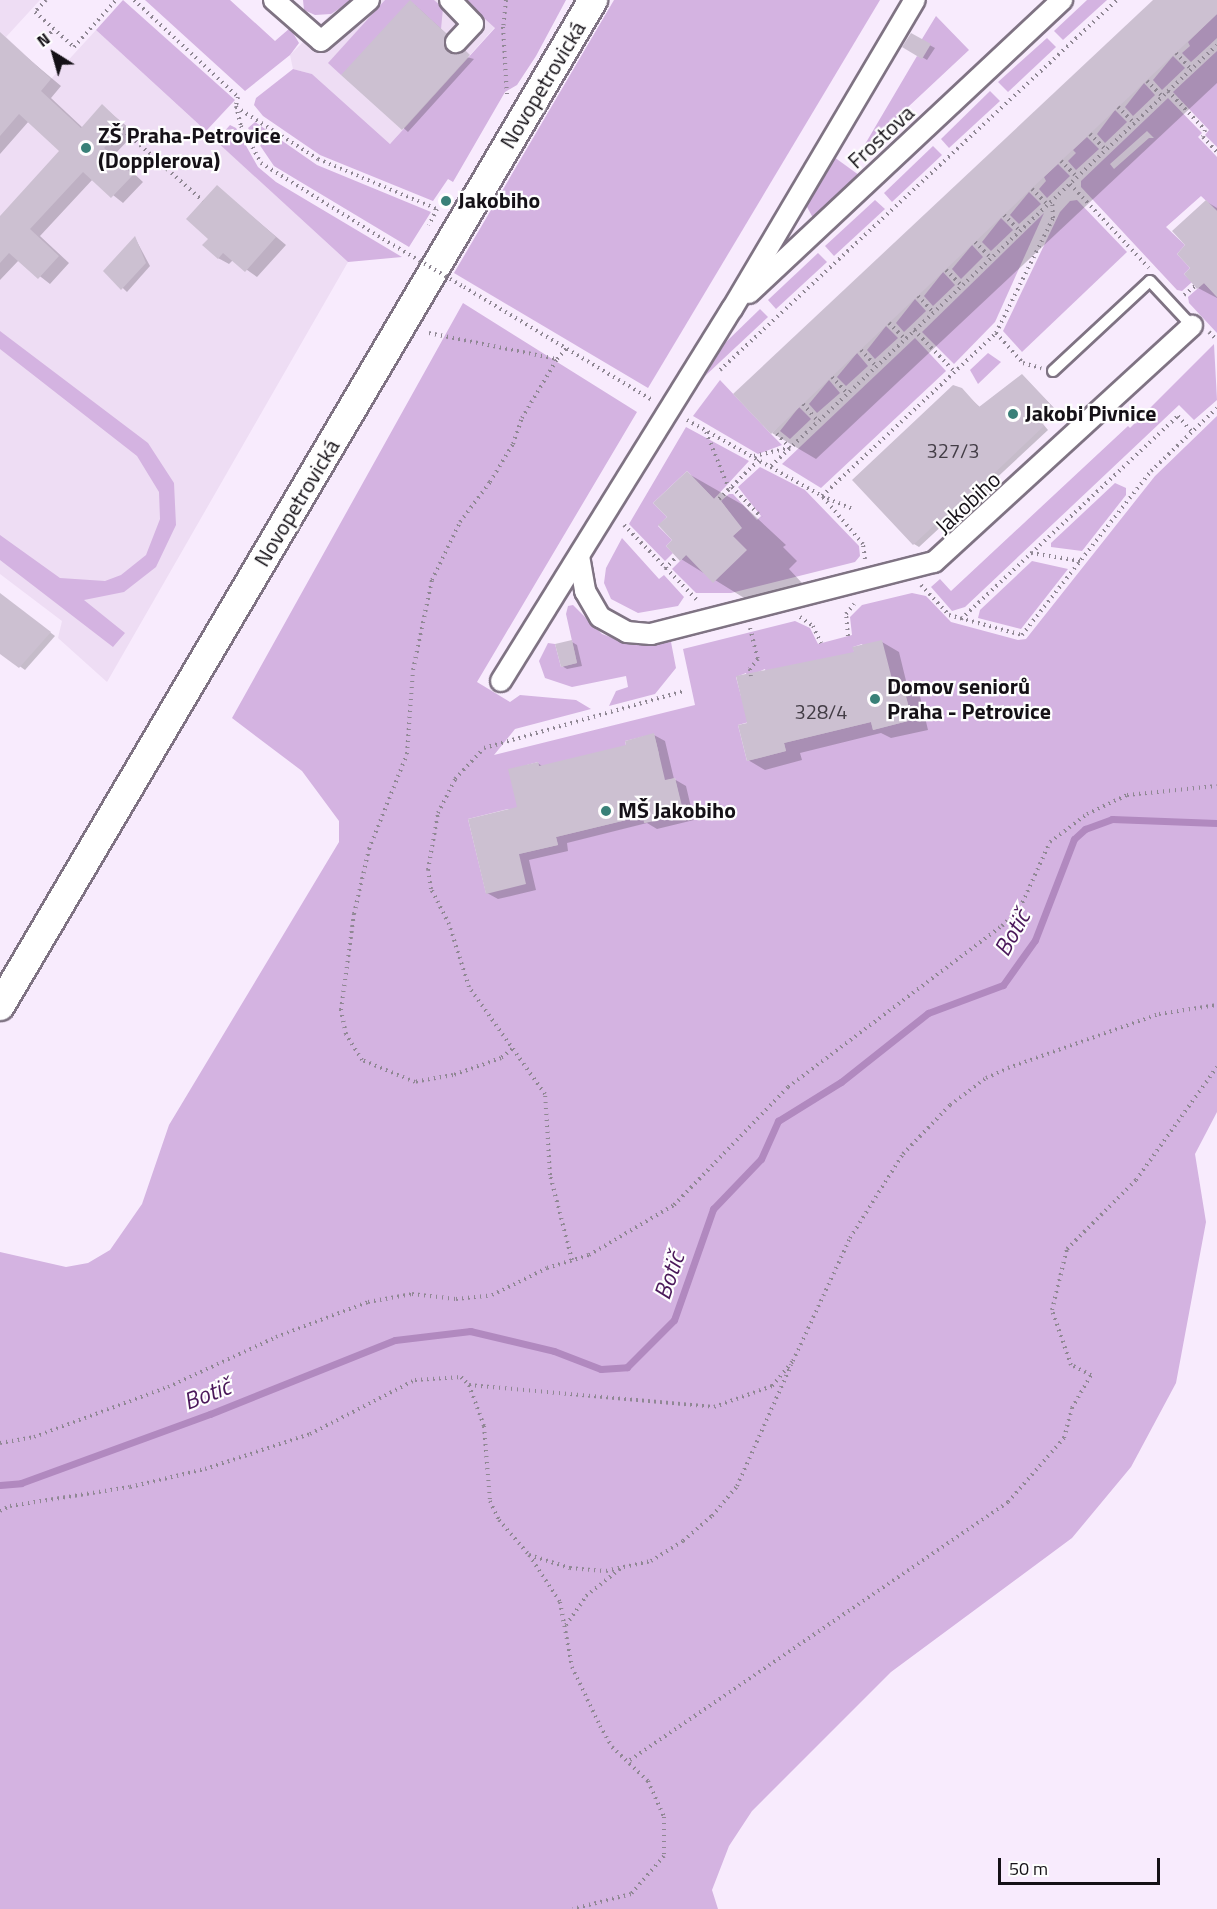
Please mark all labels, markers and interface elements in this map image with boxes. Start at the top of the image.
street label: Novopetrovická [495,17,591,153]
north arrow [24,24,84,84]
text: N [32,27,55,53]
street label: Frostova [842,100,920,174]
place label: ZŠ Praha-Petrovice (Dopplerova) [98,122,281,174]
marker: ZŠ Praha-Petrovice (Dopplerova) [79,141,93,155]
place label: Jakobiho [458,188,540,214]
marker: Jakobiho [439,194,453,208]
place label: Jakobi Pivnice [1025,401,1157,427]
marker: Jakobi Pivnice [1006,407,1020,421]
street label: Novopetrovická [249,435,345,571]
house number: 327/3 [926,438,980,462]
street label: Jakobiho [930,466,1006,540]
place label: Domov seniorů Praha - Petrovice [887,673,1051,724]
marker: Domov seniorů Praha - Petrovice [868,692,882,706]
house number: 328/4 [794,699,848,723]
place label: MŠ Jakobiho [618,798,736,824]
marker: MŠ Jakobiho [599,804,613,818]
water label: Botič [988,905,1036,961]
water label: Botič [648,1249,690,1303]
water label: Botič [179,1372,235,1416]
scale bar [1001,1846,1163,1884]
text: 50 m [1009,1855,1048,1882]

